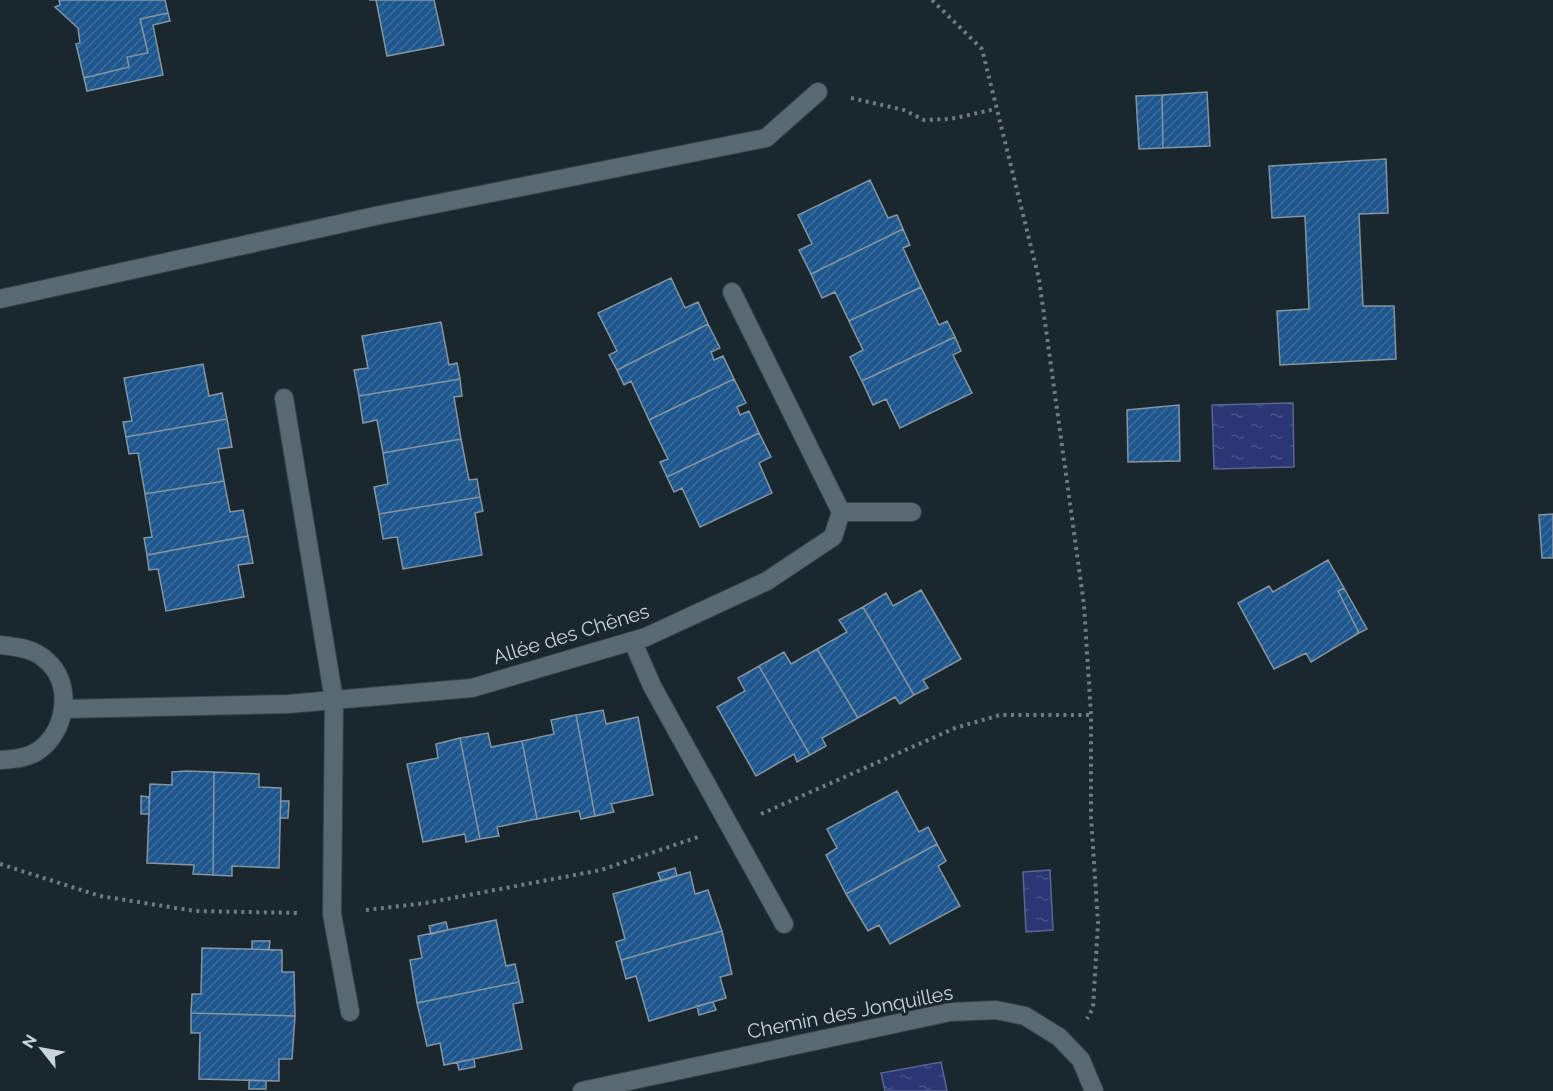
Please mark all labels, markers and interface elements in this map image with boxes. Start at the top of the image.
street label: Allée des Chênes [490,599,652,669]
street label: Chemin des Jonquilles [745,980,955,1044]
north arrow [12,1019,72,1079]
text: N [18,1031,41,1052]

